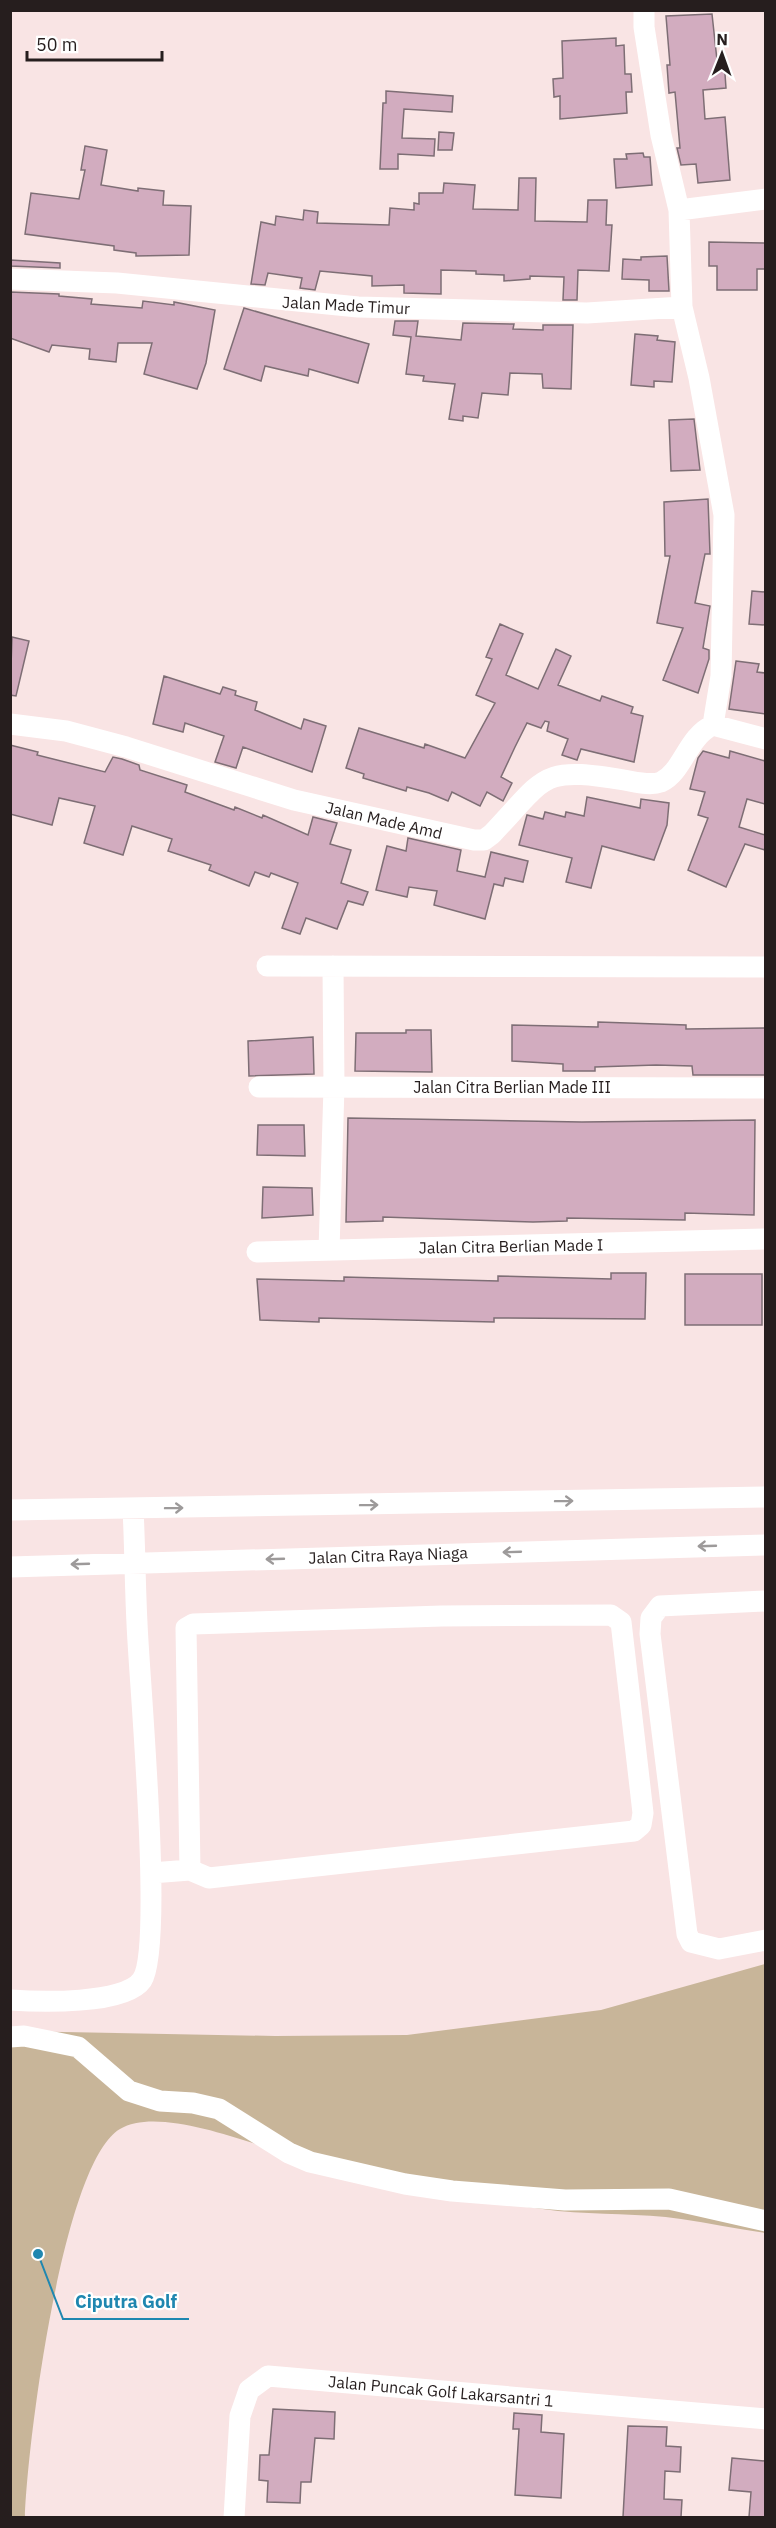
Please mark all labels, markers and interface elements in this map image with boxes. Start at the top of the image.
scale bar [27,24,162,62]
north arrow [692,24,752,84]
text: N [716,29,728,49]
text: 50 m [36,33,78,56]
street label: Jalan Made Timur [282,292,411,318]
street label: Jalan Made Amd [324,797,444,843]
street label: Jalan Citra Berlian Made III [413,1077,611,1097]
street label: Jalan Citra Berlian Made I [418,1234,604,1258]
one-way arrow [553,1495,573,1506]
one-way arrow [358,1499,378,1510]
one-way arrow [163,1503,183,1514]
one-way arrow [698,1540,718,1552]
street label: Jalan Citra Raya Niaga [308,1542,469,1568]
one-way arrow [503,1546,523,1557]
one-way arrow [266,1553,286,1564]
one-way arrow [71,1559,91,1570]
callout: Ciputra Golf [63,2283,189,2319]
text: Ciputra Golf [75,2290,177,2313]
street label: Jalan Puncak Golf Lakarsantri 1 [327,2371,555,2411]

